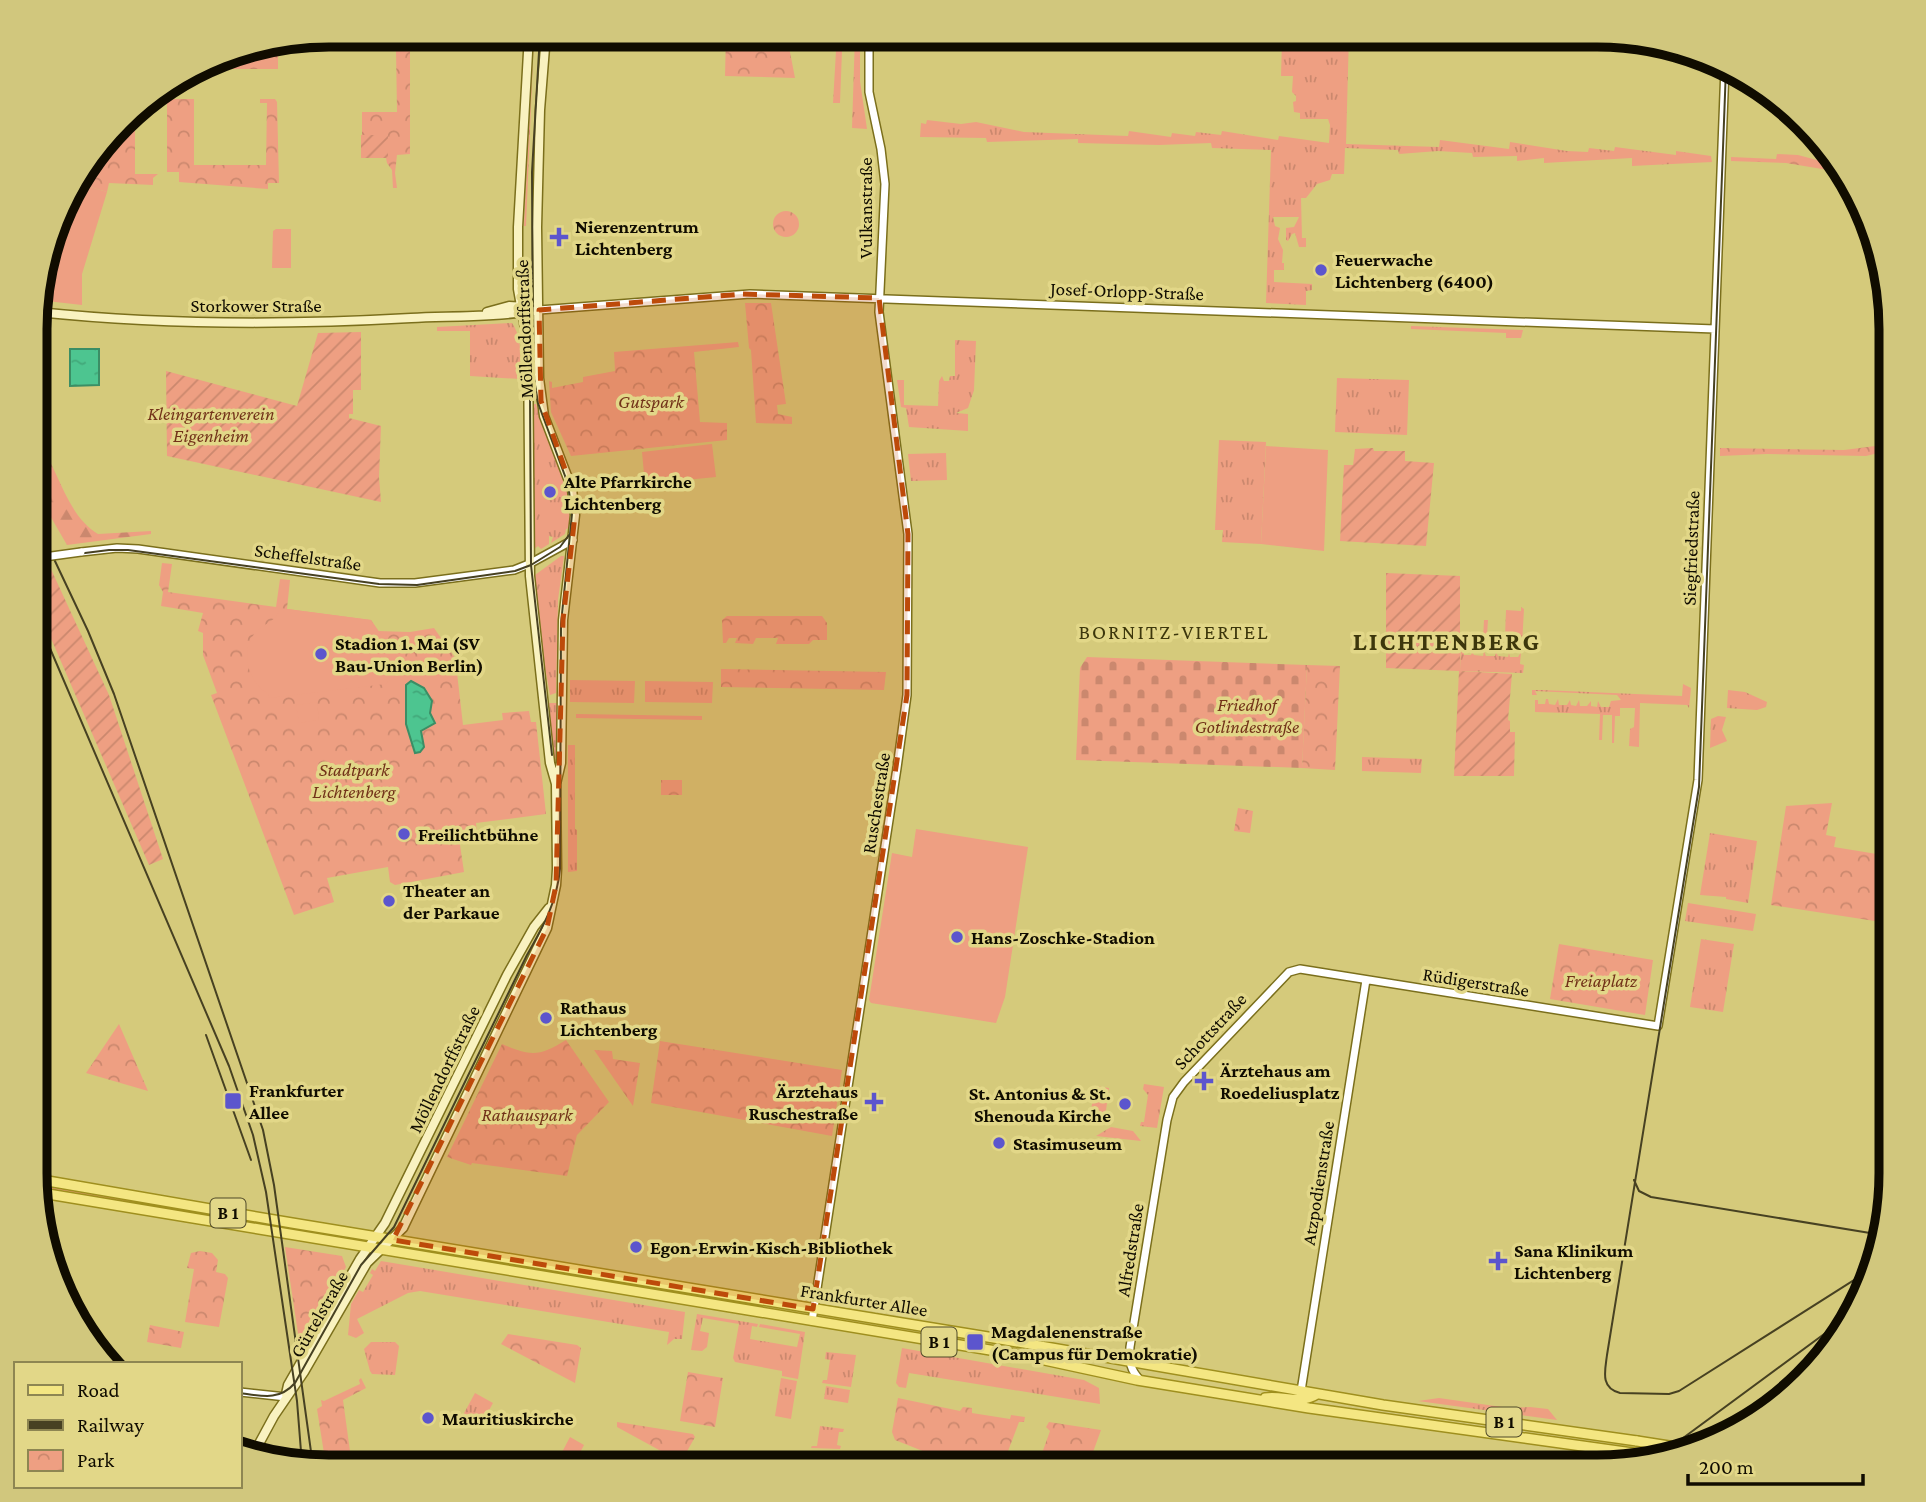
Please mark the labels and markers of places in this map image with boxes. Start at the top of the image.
place label: Nierenzentrum Lichtenberg [575,216,699,259]
marker: Nierenzentrum Lichtenberg [549,227,569,247]
place label: Feuerwache Lichtenberg (6400) [1335,249,1494,293]
marker: Feuerwache Lichtenberg (6400) [1313,262,1329,278]
place label: Alte Pfarrkirche Lichtenberg [563,471,692,514]
marker: Alte Pfarrkirche Lichtenberg [542,484,558,500]
place label: Stadion 1. Mai (SV Bau-Union Berlin) [335,633,484,677]
marker: Stadion 1. Mai (SV Bau-Union Berlin) [313,646,329,662]
place label: Freilichtbühne [418,824,538,845]
marker: Freilichtbühne [396,826,412,842]
place label: Theater an der Parkaue [403,880,500,923]
marker: Theater an der Parkaue [381,893,397,909]
place label: Hans-Zoschke-Stadion [971,927,1155,948]
marker: Hans-Zoschke-Stadion [949,929,965,945]
place label: Rathaus Lichtenberg [560,997,658,1040]
marker: Rathaus Lichtenberg [538,1010,554,1026]
place label: Ärztehaus am Roedeliusplatz [1219,1060,1340,1103]
marker: Ärztehaus am Roedeliusplatz [1194,1071,1214,1091]
place label: Frankfurter Allee [248,1080,344,1123]
place label: Ärztehaus Ruschestraße [749,1081,858,1124]
place label: St. Antonius & St. Shenouda Kirche [969,1083,1111,1126]
marker: Frankfurter Allee [223,1091,243,1111]
marker: Ärztehaus Ruschestraße [864,1092,884,1112]
marker: St. Antonius & St. Shenouda Kirche [1117,1096,1133,1112]
place label: Stasimuseum [1013,1133,1122,1154]
marker: Stasimuseum [991,1135,1007,1151]
place label: Egon-Erwin-Kisch-Bibliothek [650,1237,893,1258]
marker: Egon-Erwin-Kisch-Bibliothek [628,1239,644,1255]
place label: Sana Klinikum Lichtenberg [1514,1240,1633,1283]
marker: Sana Klinikum Lichtenberg [1488,1251,1508,1271]
place label: Magdalenenstraße (Campus für Demokratie) [991,1321,1199,1365]
marker: Magdalenenstraße (Campus für Demokratie) [965,1332,985,1352]
place label: Mauritiuskirche [442,1408,574,1429]
marker: Mauritiuskirche [420,1410,436,1426]

